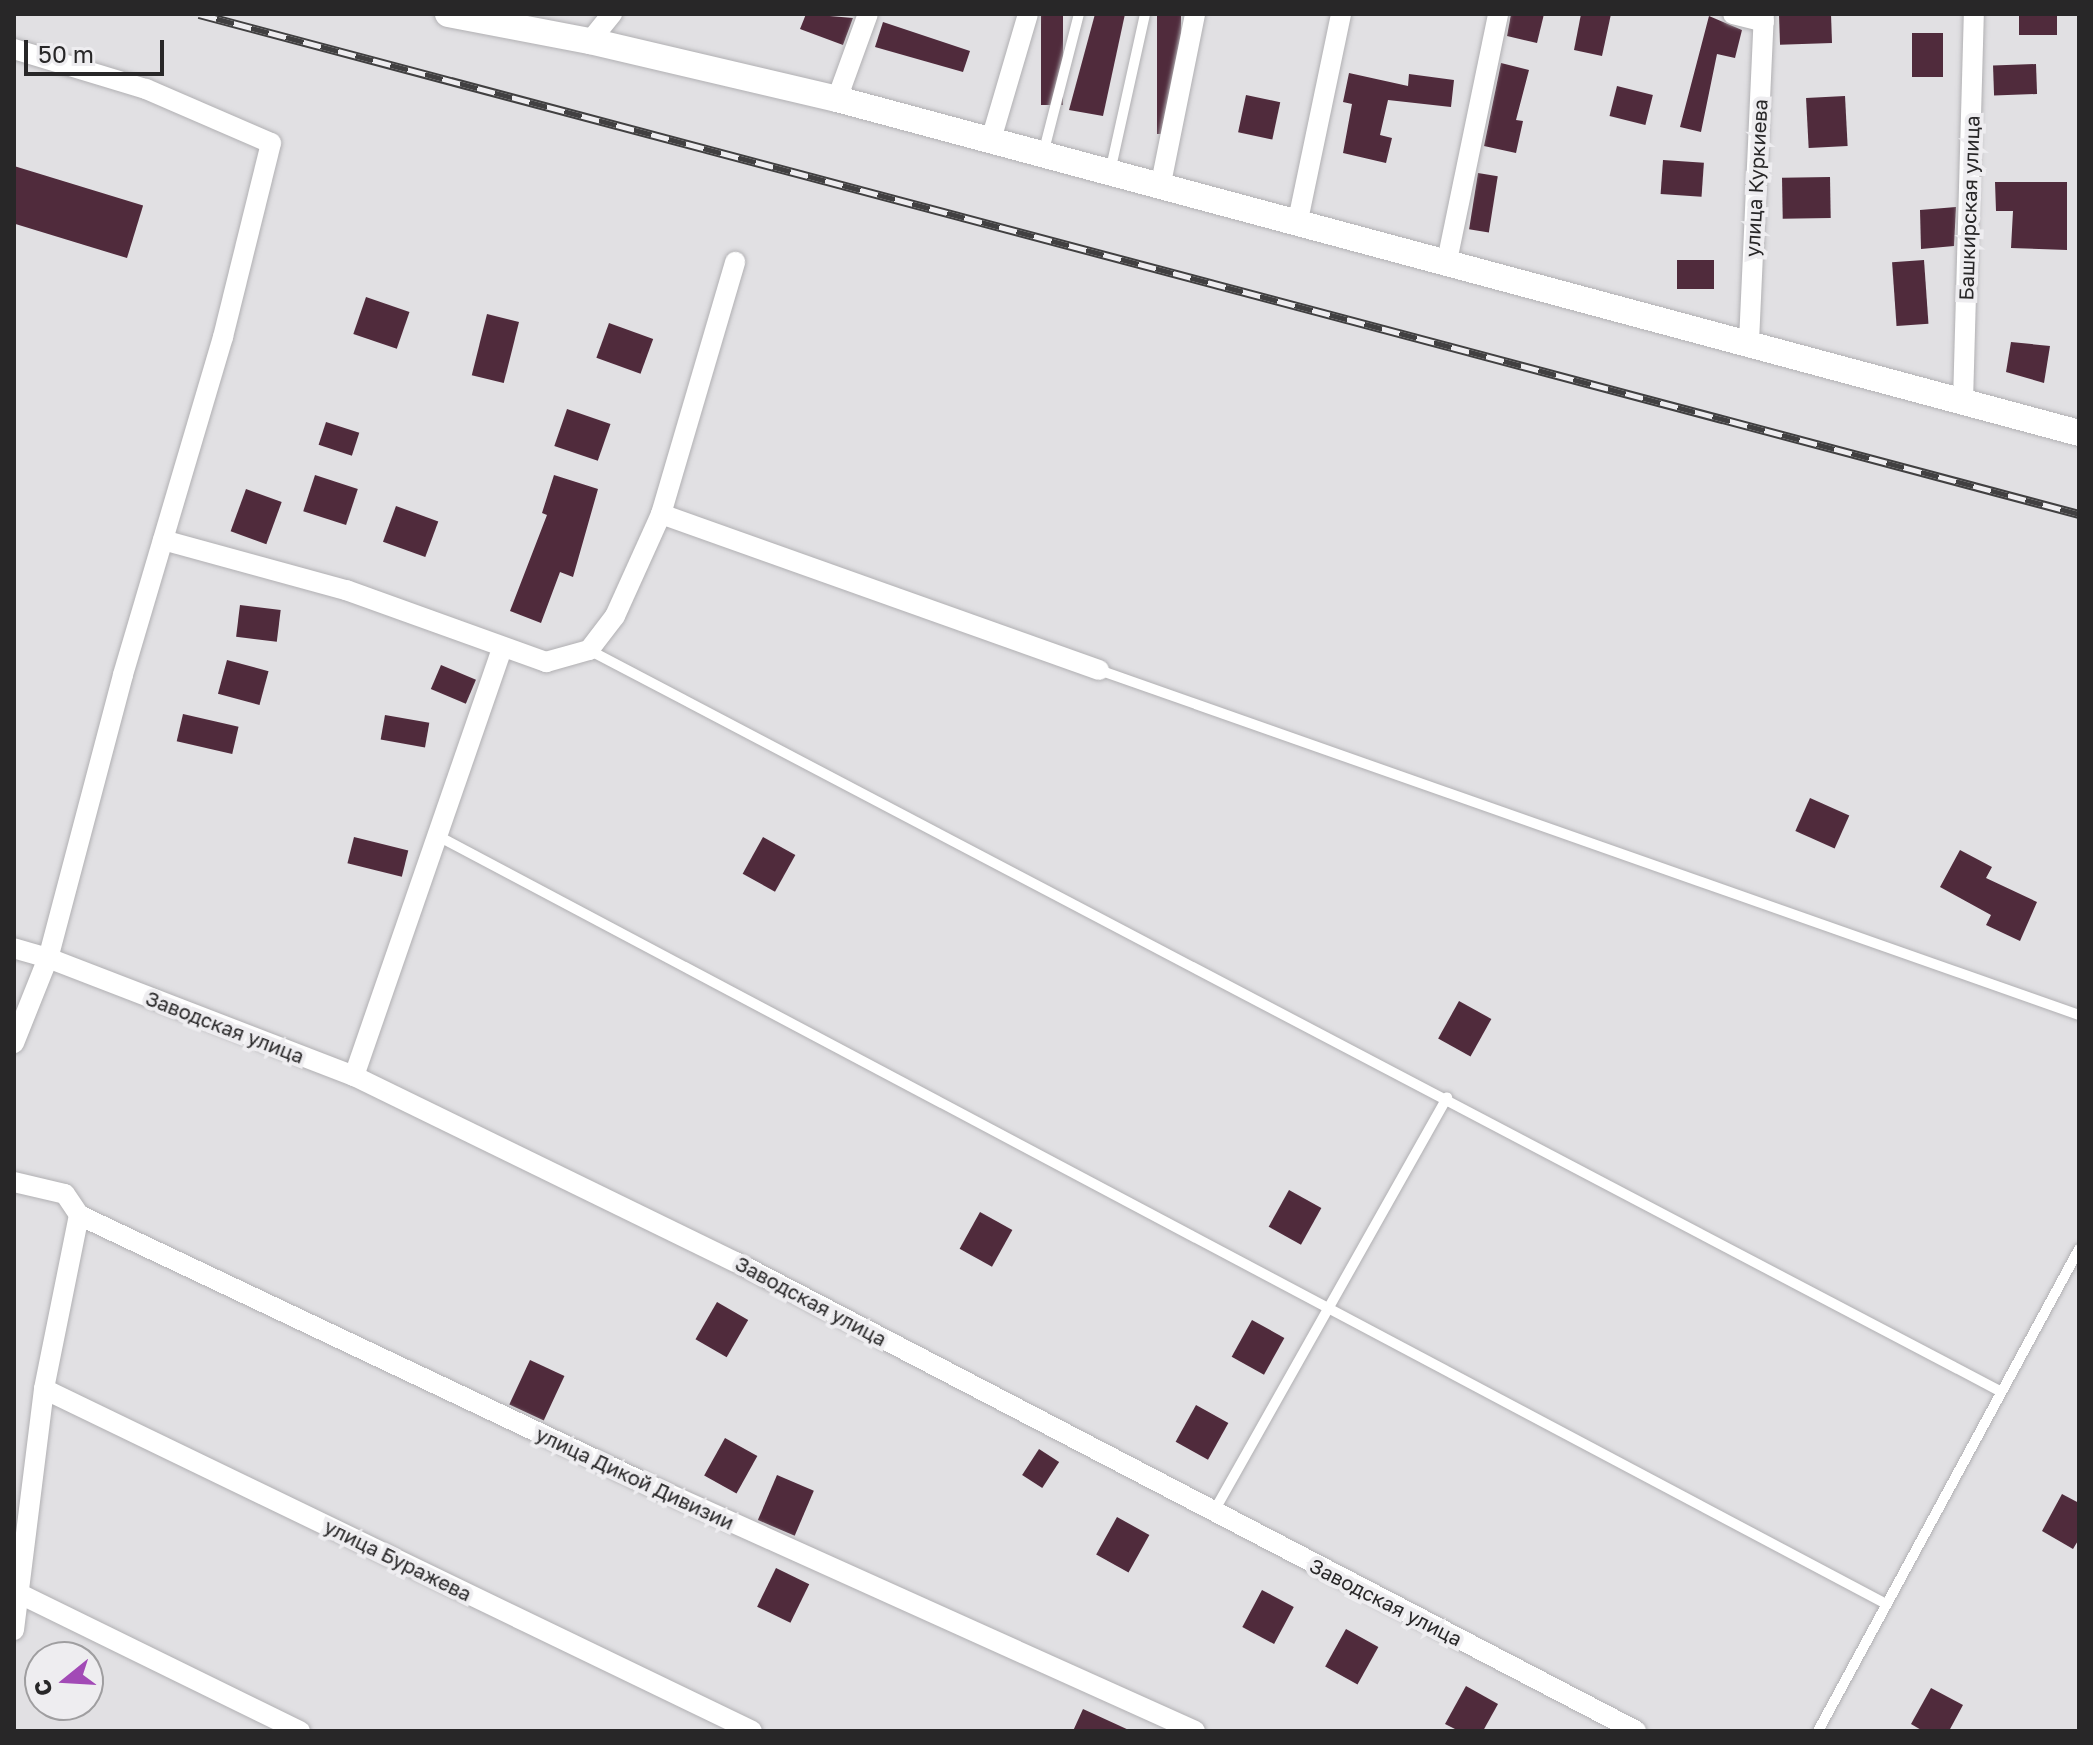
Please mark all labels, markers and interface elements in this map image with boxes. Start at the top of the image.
scale bar [28,24,168,74]
text: 50 m [38,39,94,68]
street label: улица Куркиева [1740,98,1772,258]
street label: Башкирская улица [1954,115,1984,301]
street label: Заводская улица [142,986,308,1068]
street label: Заводская улица [731,1251,891,1351]
street label: улица Дикой Дивизии [532,1422,738,1534]
street label: улица Буражева [320,1514,476,1606]
street label: Заводская улица [1306,1553,1466,1651]
north arrow [24,1641,104,1721]
text: С [27,1676,58,1700]

